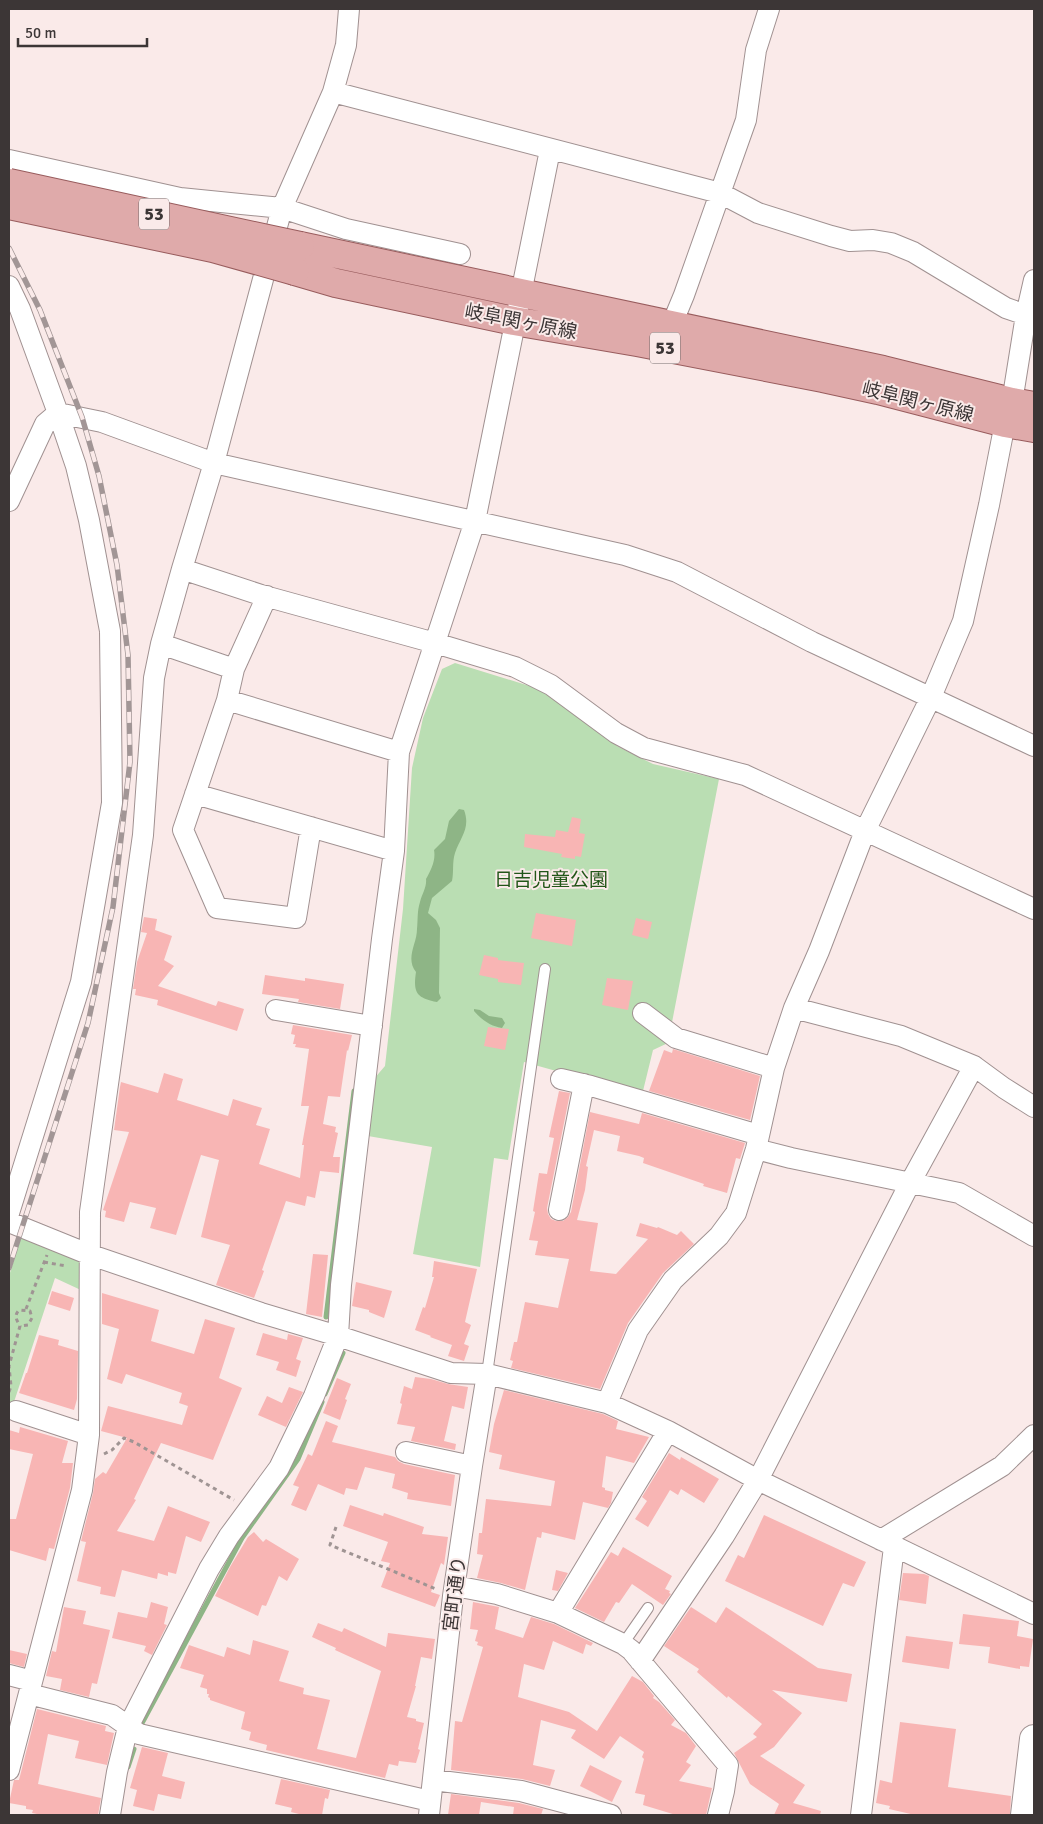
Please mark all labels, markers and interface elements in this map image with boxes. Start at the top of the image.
scale bar [18,15,146,47]
text: 50 m [25,24,56,42]
road number: 53 [139,198,169,230]
street label: 岐阜関ヶ原線 [463,299,579,345]
road number: 53 [650,332,680,363]
street label: 岐阜関ヶ原線 [860,377,976,427]
park label: 日吉児童公園 [494,868,608,892]
street label: 宮町通り [438,1555,472,1633]

